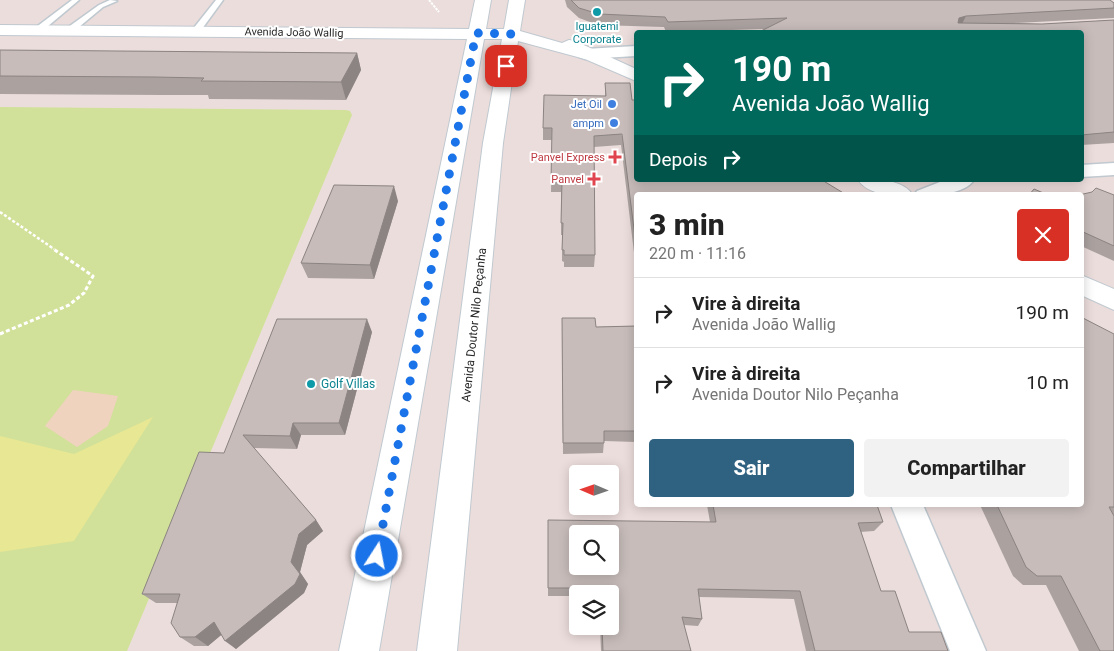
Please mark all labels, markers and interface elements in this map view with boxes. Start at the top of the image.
marker: Iguatemi Corporate [591,6,603,18]
place label: Iguatemi Corporate [573,20,621,46]
street label: Avenida João Wallig [245,25,343,40]
pin [485,45,527,87]
text: 190 m [732,49,831,90]
icon: right [649,50,714,115]
icon: arrive [492,52,520,80]
text: Avenida João Wallig [732,91,930,116]
place label: Jet Oil [571,98,602,111]
marker: Jet Oil [606,98,618,110]
place label: ampm [573,117,604,130]
marker: ampm [608,117,620,129]
icon: right [717,145,745,173]
text: Depois [649,148,707,171]
place label: Panvel Express [531,151,605,164]
marker: Panvel Express [609,151,621,163]
place label: Panvel [551,173,584,186]
marker: Panvel [588,173,600,185]
text: 3 min [649,207,725,242]
button: close [1017,209,1069,261]
text: 220 m · 11:16 [649,244,746,263]
street label: Avenida Doutor Nilo Peçanha [459,247,489,403]
text: Vire à direita [692,292,801,315]
icon: right [649,299,677,327]
text: 190 m [1016,301,1069,324]
text: Avenida João Wallig [692,315,836,334]
text: Vire à direita [692,362,801,385]
icon: right [649,369,677,397]
text: 10 m [1026,371,1069,394]
place label: Golf Villas [321,377,375,391]
marker: Golf Villas [305,378,317,390]
text: Avenida Doutor Nilo Peçanha [692,385,899,404]
button: Sair [649,439,854,497]
button: Compartilhar [864,439,1069,497]
north arrow [569,465,619,515]
map controls [569,465,619,635]
button: search [569,525,619,575]
position arrow [350,529,402,581]
button: layers [569,585,619,635]

